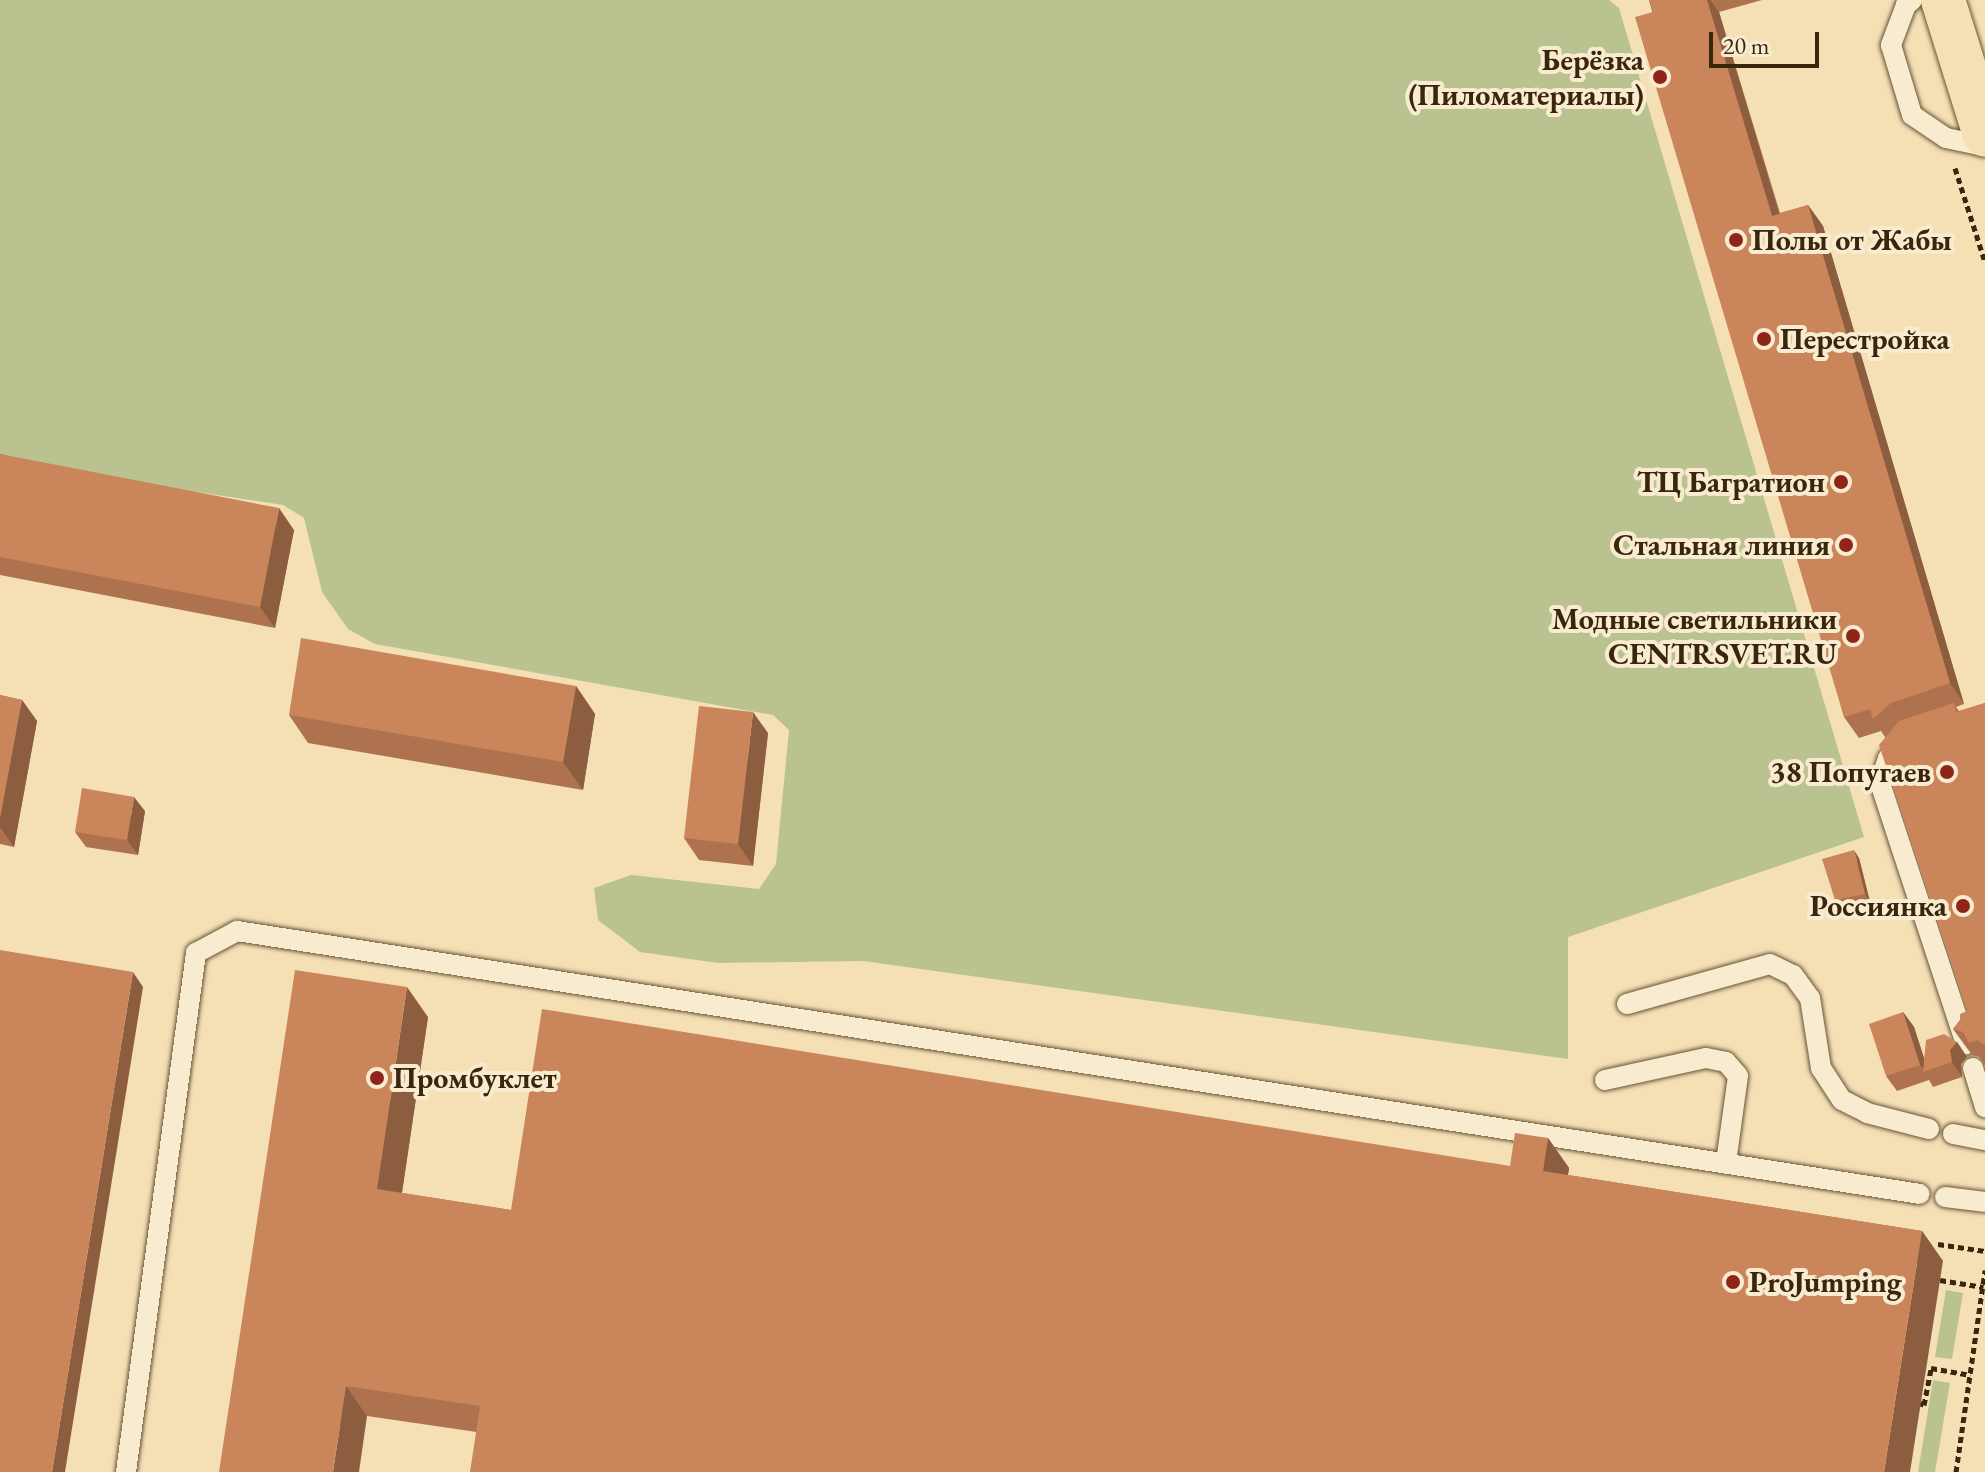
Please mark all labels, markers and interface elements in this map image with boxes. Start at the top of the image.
scale bar [1713,16,1823,66]
text: 20 m [1723,30,1770,61]
place label: Берёзка (Пиломатериалы) [1408,42,1644,112]
marker: Берёзка (Пиломатериалы) [1651,68,1669,86]
place label: Полы от Жабы [1752,222,1952,258]
marker: Полы от Жабы [1727,231,1745,249]
place label: Перестройка [1780,321,1950,357]
marker: Перестройка [1755,330,1773,348]
place label: ТЦ Багратион [1637,464,1825,500]
marker: ТЦ Багратион [1832,473,1850,491]
place label: Стальная линия [1613,527,1830,563]
marker: Стальная линия [1837,536,1855,554]
place label: Модные светильники CENTRSVET.RU [1552,601,1837,672]
marker: Модные светильники CENTRSVET.RU [1844,627,1862,645]
place label: 38 Попугаев [1770,754,1931,790]
marker: 38 Попугаев [1938,763,1956,781]
place label: Россиянка [1810,888,1947,924]
marker: Россиянка [1954,897,1972,915]
place label: Промбуклет [393,1060,557,1096]
marker: Промбуклет [368,1069,386,1087]
place label: ProJumping [1749,1264,1902,1300]
marker: ProJumping [1724,1273,1742,1291]

